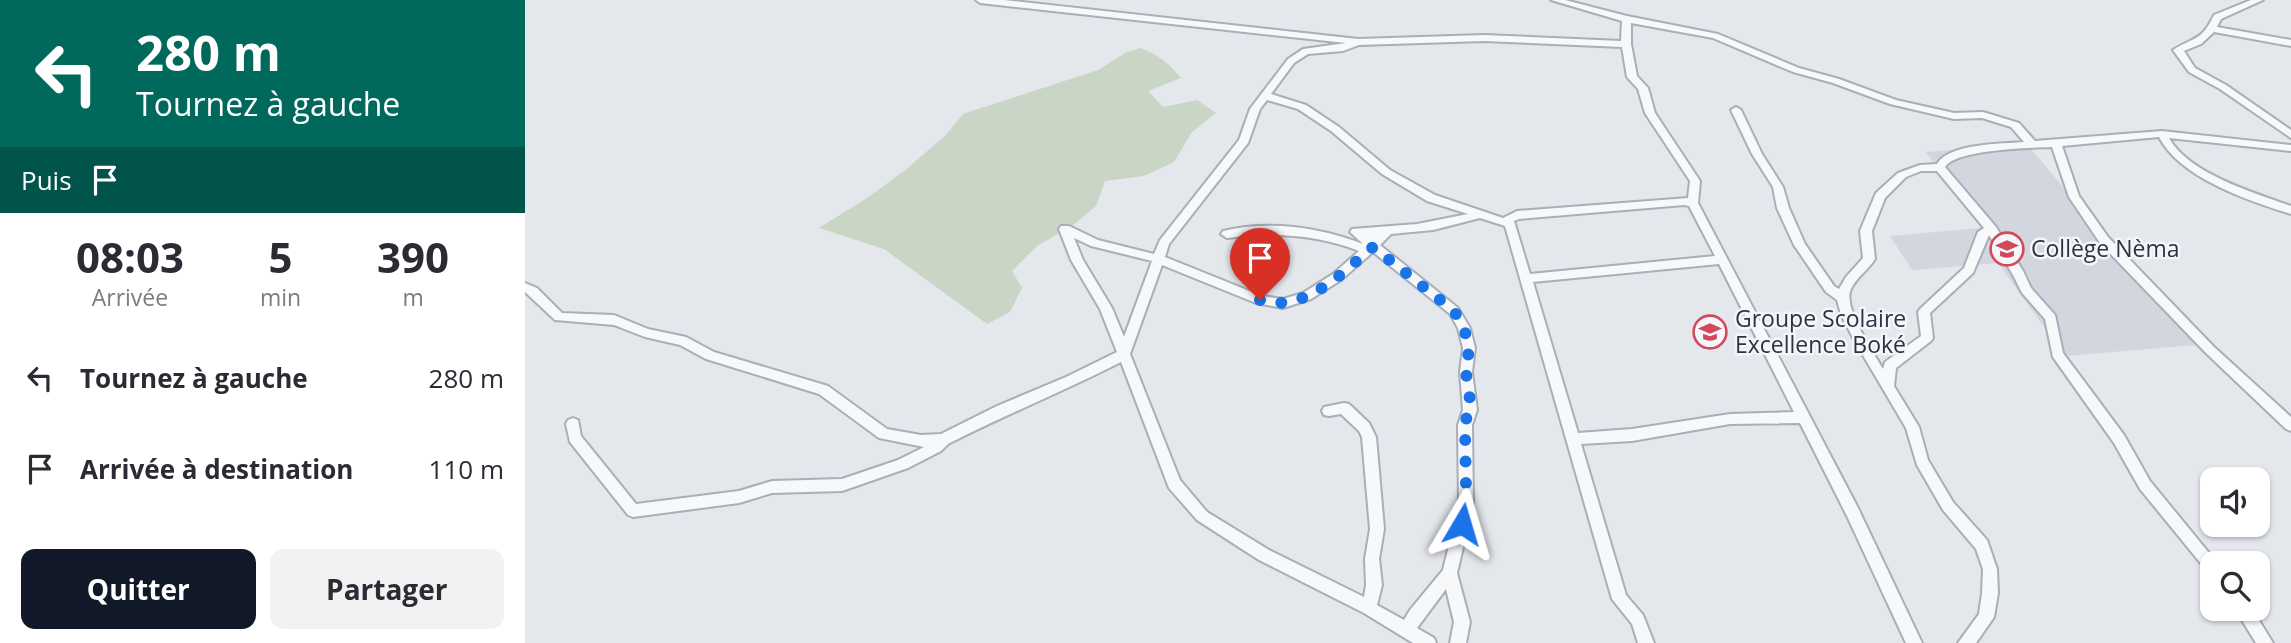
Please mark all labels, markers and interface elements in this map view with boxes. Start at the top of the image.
text: 280 m [136,19,281,85]
icon: left [21,28,112,119]
text: Tournez à gauche [136,82,400,125]
icon: arrive [86,161,124,199]
text: Puis [21,162,72,198]
text: 08:03 [76,228,184,285]
text: 5 [268,228,293,285]
text: 390 [377,228,449,285]
pin [1230,228,1290,300]
school or university icon: Collège Nèma [1988,230,2026,268]
place label: Collège Nèma [2031,232,2180,264]
icon: arrive [1241,239,1279,277]
text: Arrivée [92,281,168,313]
text: min [260,281,301,313]
text: m [402,281,424,313]
place label: Groupe Scolaire Excellence Boké [1735,302,1906,360]
school or university icon: Groupe Scolaire Excellence Boké [1691,313,1729,351]
icon: left [21,359,59,397]
text: Tournez à gauche [80,360,308,396]
text: 280 m [429,360,504,396]
icon: arrive [21,450,59,488]
text: Arrivée à destination [80,451,353,487]
text: 110 m [429,451,504,487]
map controls [2200,467,2270,621]
button: sound [2200,467,2270,537]
position arrow [1425,487,1499,561]
button: Quitter [21,549,256,629]
button: Partager [270,549,504,629]
button: search [2200,551,2270,621]

